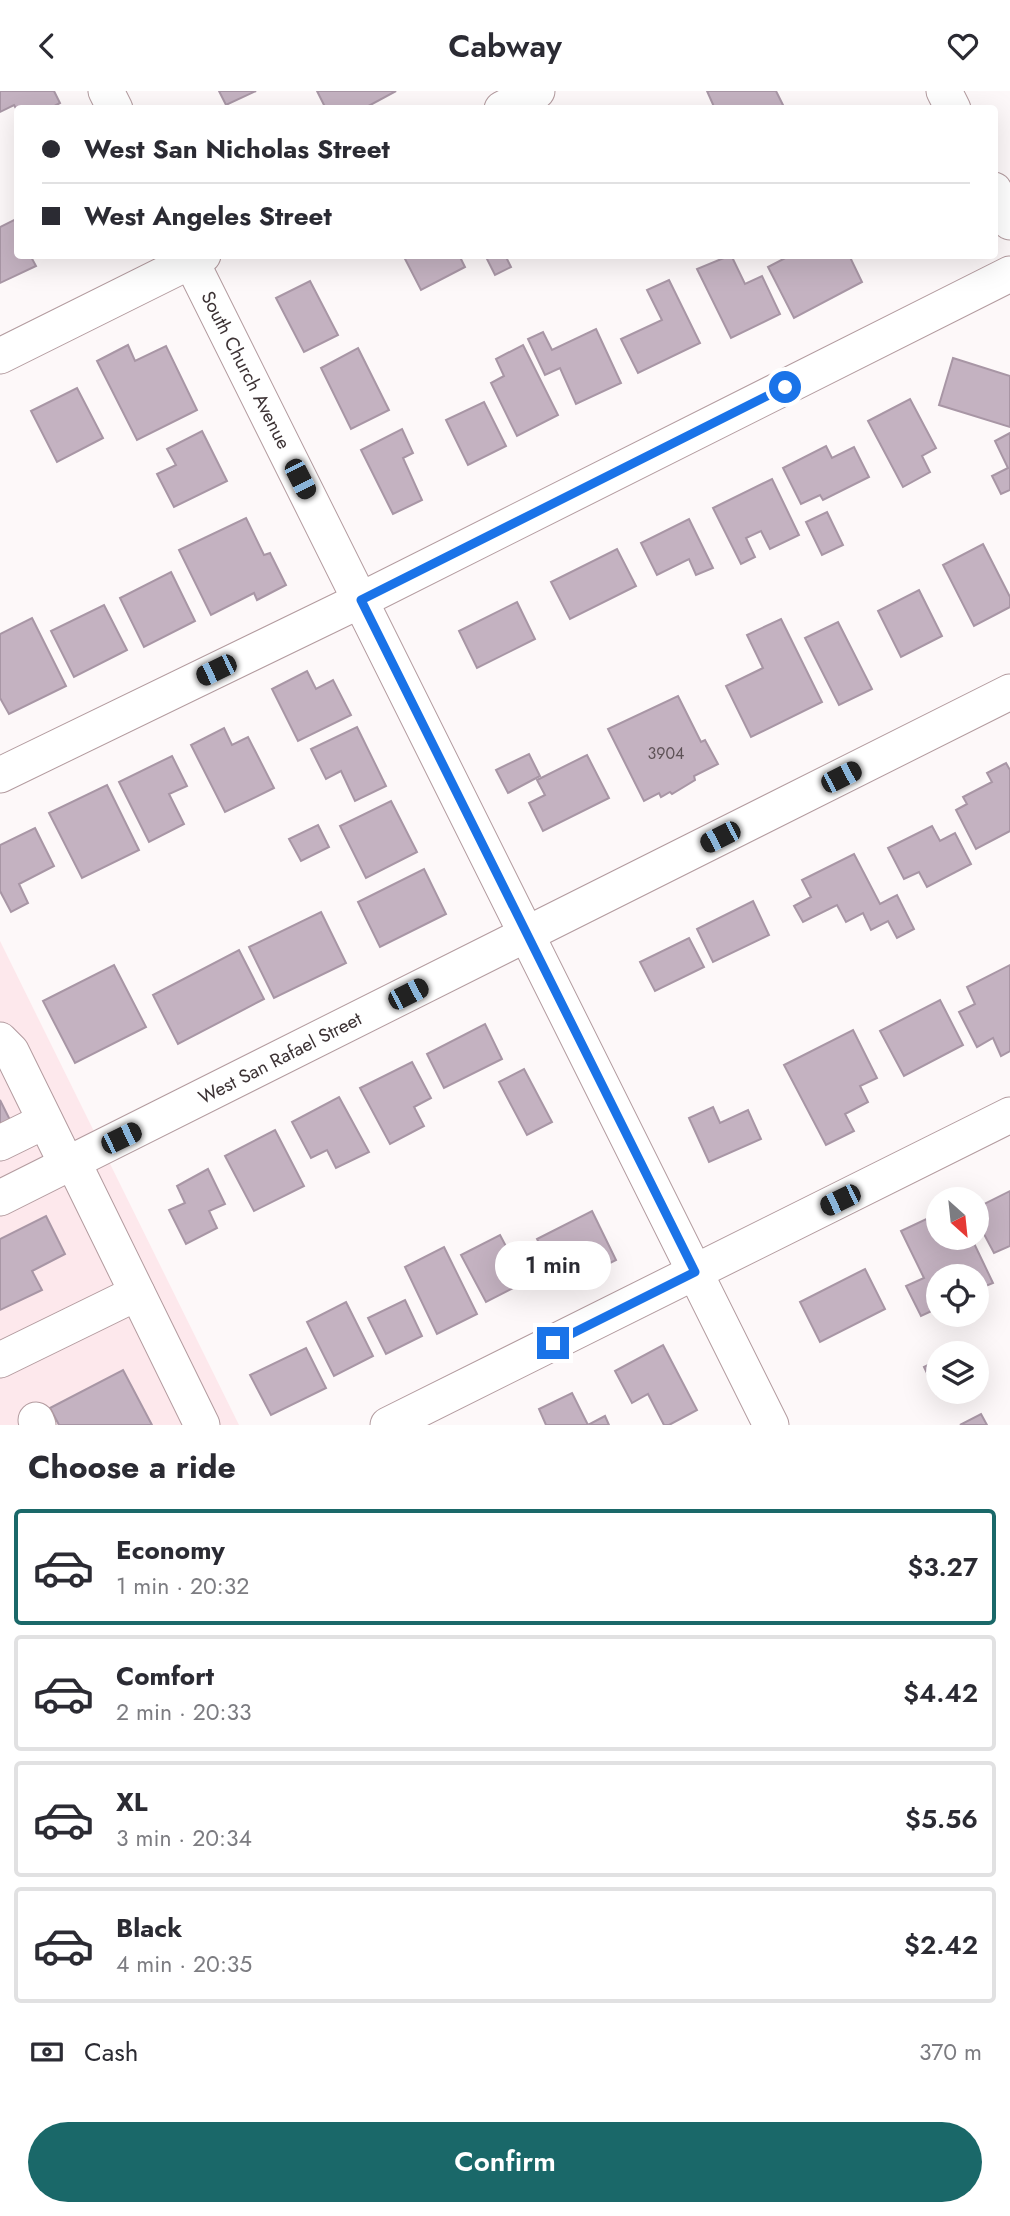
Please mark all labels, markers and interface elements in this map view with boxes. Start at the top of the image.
text: Cabway [448,23,562,69]
icon: back [28,27,66,65]
icon: heart [944,27,982,65]
text: West San Nicholas Street [84,130,390,168]
text: West Angeles Street [84,197,332,235]
street label: South Church Avenue [194,286,298,454]
route start [769,371,801,403]
car [282,456,319,502]
car [193,651,240,689]
house number: 3904 [648,742,684,765]
car [818,758,865,796]
car [697,818,744,856]
car [385,975,432,1013]
street label: West San Rafael Street [194,1005,367,1111]
car [98,1119,145,1157]
car [817,1181,864,1219]
north arrow [926,1187,989,1249]
map controls [926,1187,989,1404]
callout: 1 min [495,1241,611,1291]
text: 1 min [525,1248,581,1282]
button: locate [926,1264,989,1327]
route end [537,1327,569,1359]
button: layers [926,1341,989,1404]
text: Choose a ride [28,1444,236,1490]
text: Economy [116,1531,225,1569]
icon: car [32,1536,95,1599]
text: $3.27 [907,1548,978,1586]
text: 1 min · 20:32 [116,1569,249,1603]
text: Comfort [116,1657,214,1695]
icon: car [32,1662,95,1725]
text: $4.42 [903,1674,978,1712]
text: 2 min · 20:33 [116,1695,252,1729]
text: XL [116,1783,148,1821]
icon: car [32,1788,95,1851]
text: $5.56 [905,1800,978,1838]
text: 3 min · 20:34 [116,1821,252,1855]
text: Black [116,1909,182,1947]
icon: car [32,1914,95,1977]
text: $2.42 [904,1926,978,1964]
text: 4 min · 20:35 [116,1947,252,1981]
icon: cash [28,2033,66,2071]
text: Cash [84,2033,138,2071]
text: 370 m [919,2035,982,2069]
button: Confirm [28,2122,982,2202]

